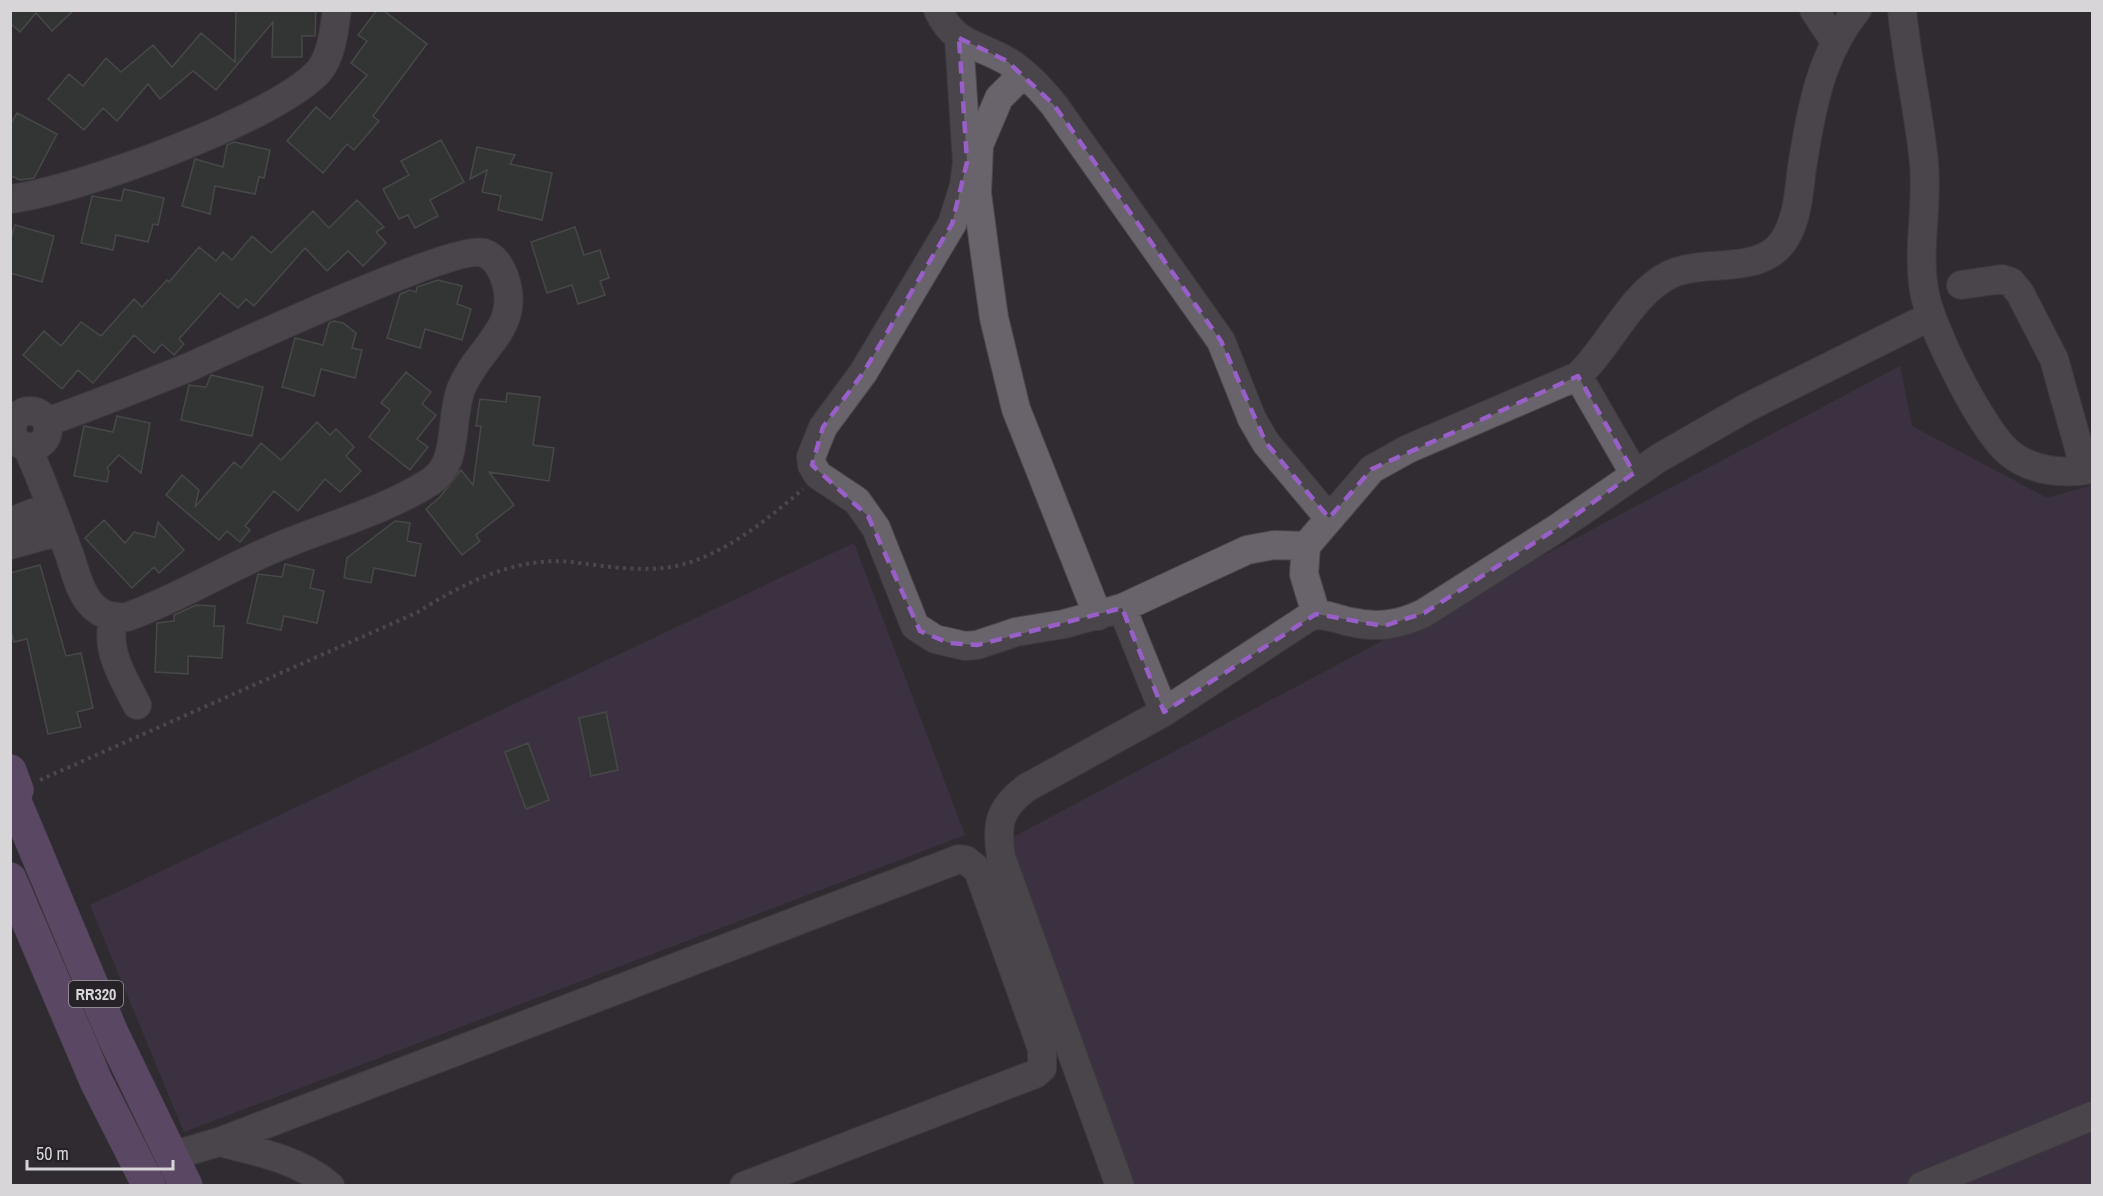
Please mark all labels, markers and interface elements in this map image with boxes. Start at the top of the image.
road number: RR320 [69,981,123,1007]
scale bar [27,1133,172,1171]
text: 50 m [36,1141,69,1166]

